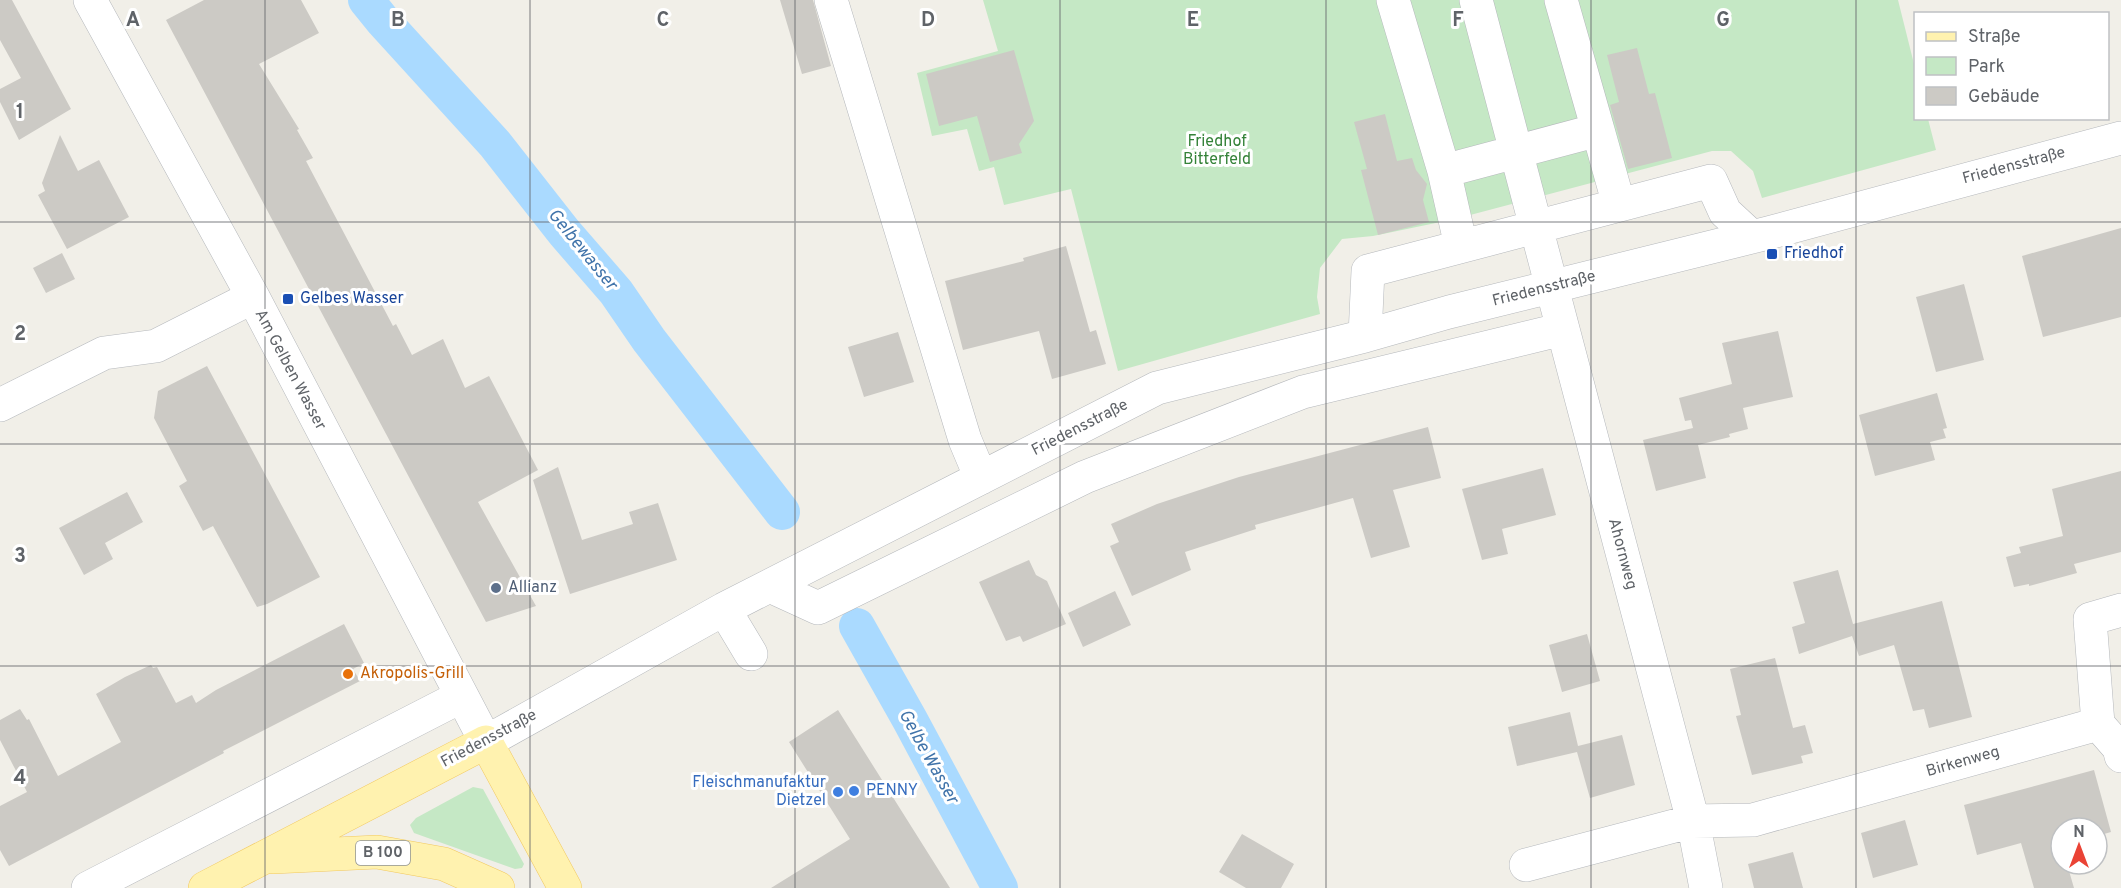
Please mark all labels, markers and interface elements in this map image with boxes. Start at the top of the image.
text: A [126,8,140,34]
text: B [391,8,405,34]
text: C [657,8,669,34]
text: D [921,8,935,34]
text: E [1187,8,1199,34]
text: F [1452,8,1464,34]
text: G [1716,8,1730,34]
legend [1914,12,2109,120]
text: Straße [1968,26,2020,49]
text: Park [1968,56,2005,79]
text: Gebäude [1968,86,2040,109]
text: 1 [16,100,24,126]
park label: Friedhof Bitterfeld [1183,132,1251,170]
street label: Friedensstraße [1960,143,2068,189]
water label: Gelbewasser [542,205,623,297]
place label: Friedhof [1784,244,1844,264]
marker: Friedhof [1765,247,1779,261]
street label: Friedensstraße [1490,267,1598,311]
place label: Gelbes Wasser [300,289,404,309]
marker: Gelbes Wasser [281,292,295,306]
street label: Am Gelben Wasser [250,306,330,434]
text: 2 [14,322,26,348]
street label: Friedensstraße [1028,395,1132,461]
street label: Ahornweg [1603,516,1641,592]
text: 3 [14,544,26,570]
place label: Allianz [508,578,557,598]
marker: Allianz [489,581,503,595]
place label: Akropolis-Grill [360,664,464,684]
marker: Akropolis-Grill [341,667,355,681]
street label: Friedensstraße [438,705,540,773]
water label: Gelbe Wasser [893,706,964,810]
street label: Birkenweg [1924,742,2002,782]
text: 4 [14,766,26,792]
place label: Fleischmanufaktur Dietzel [692,773,826,811]
place label: PENNY [866,781,918,801]
marker: PENNY [847,784,861,798]
marker: Fleischmanufaktur Dietzel [831,785,845,799]
north arrow [2049,816,2109,876]
text: N [2073,823,2085,843]
road number: B 100 [356,841,410,865]

